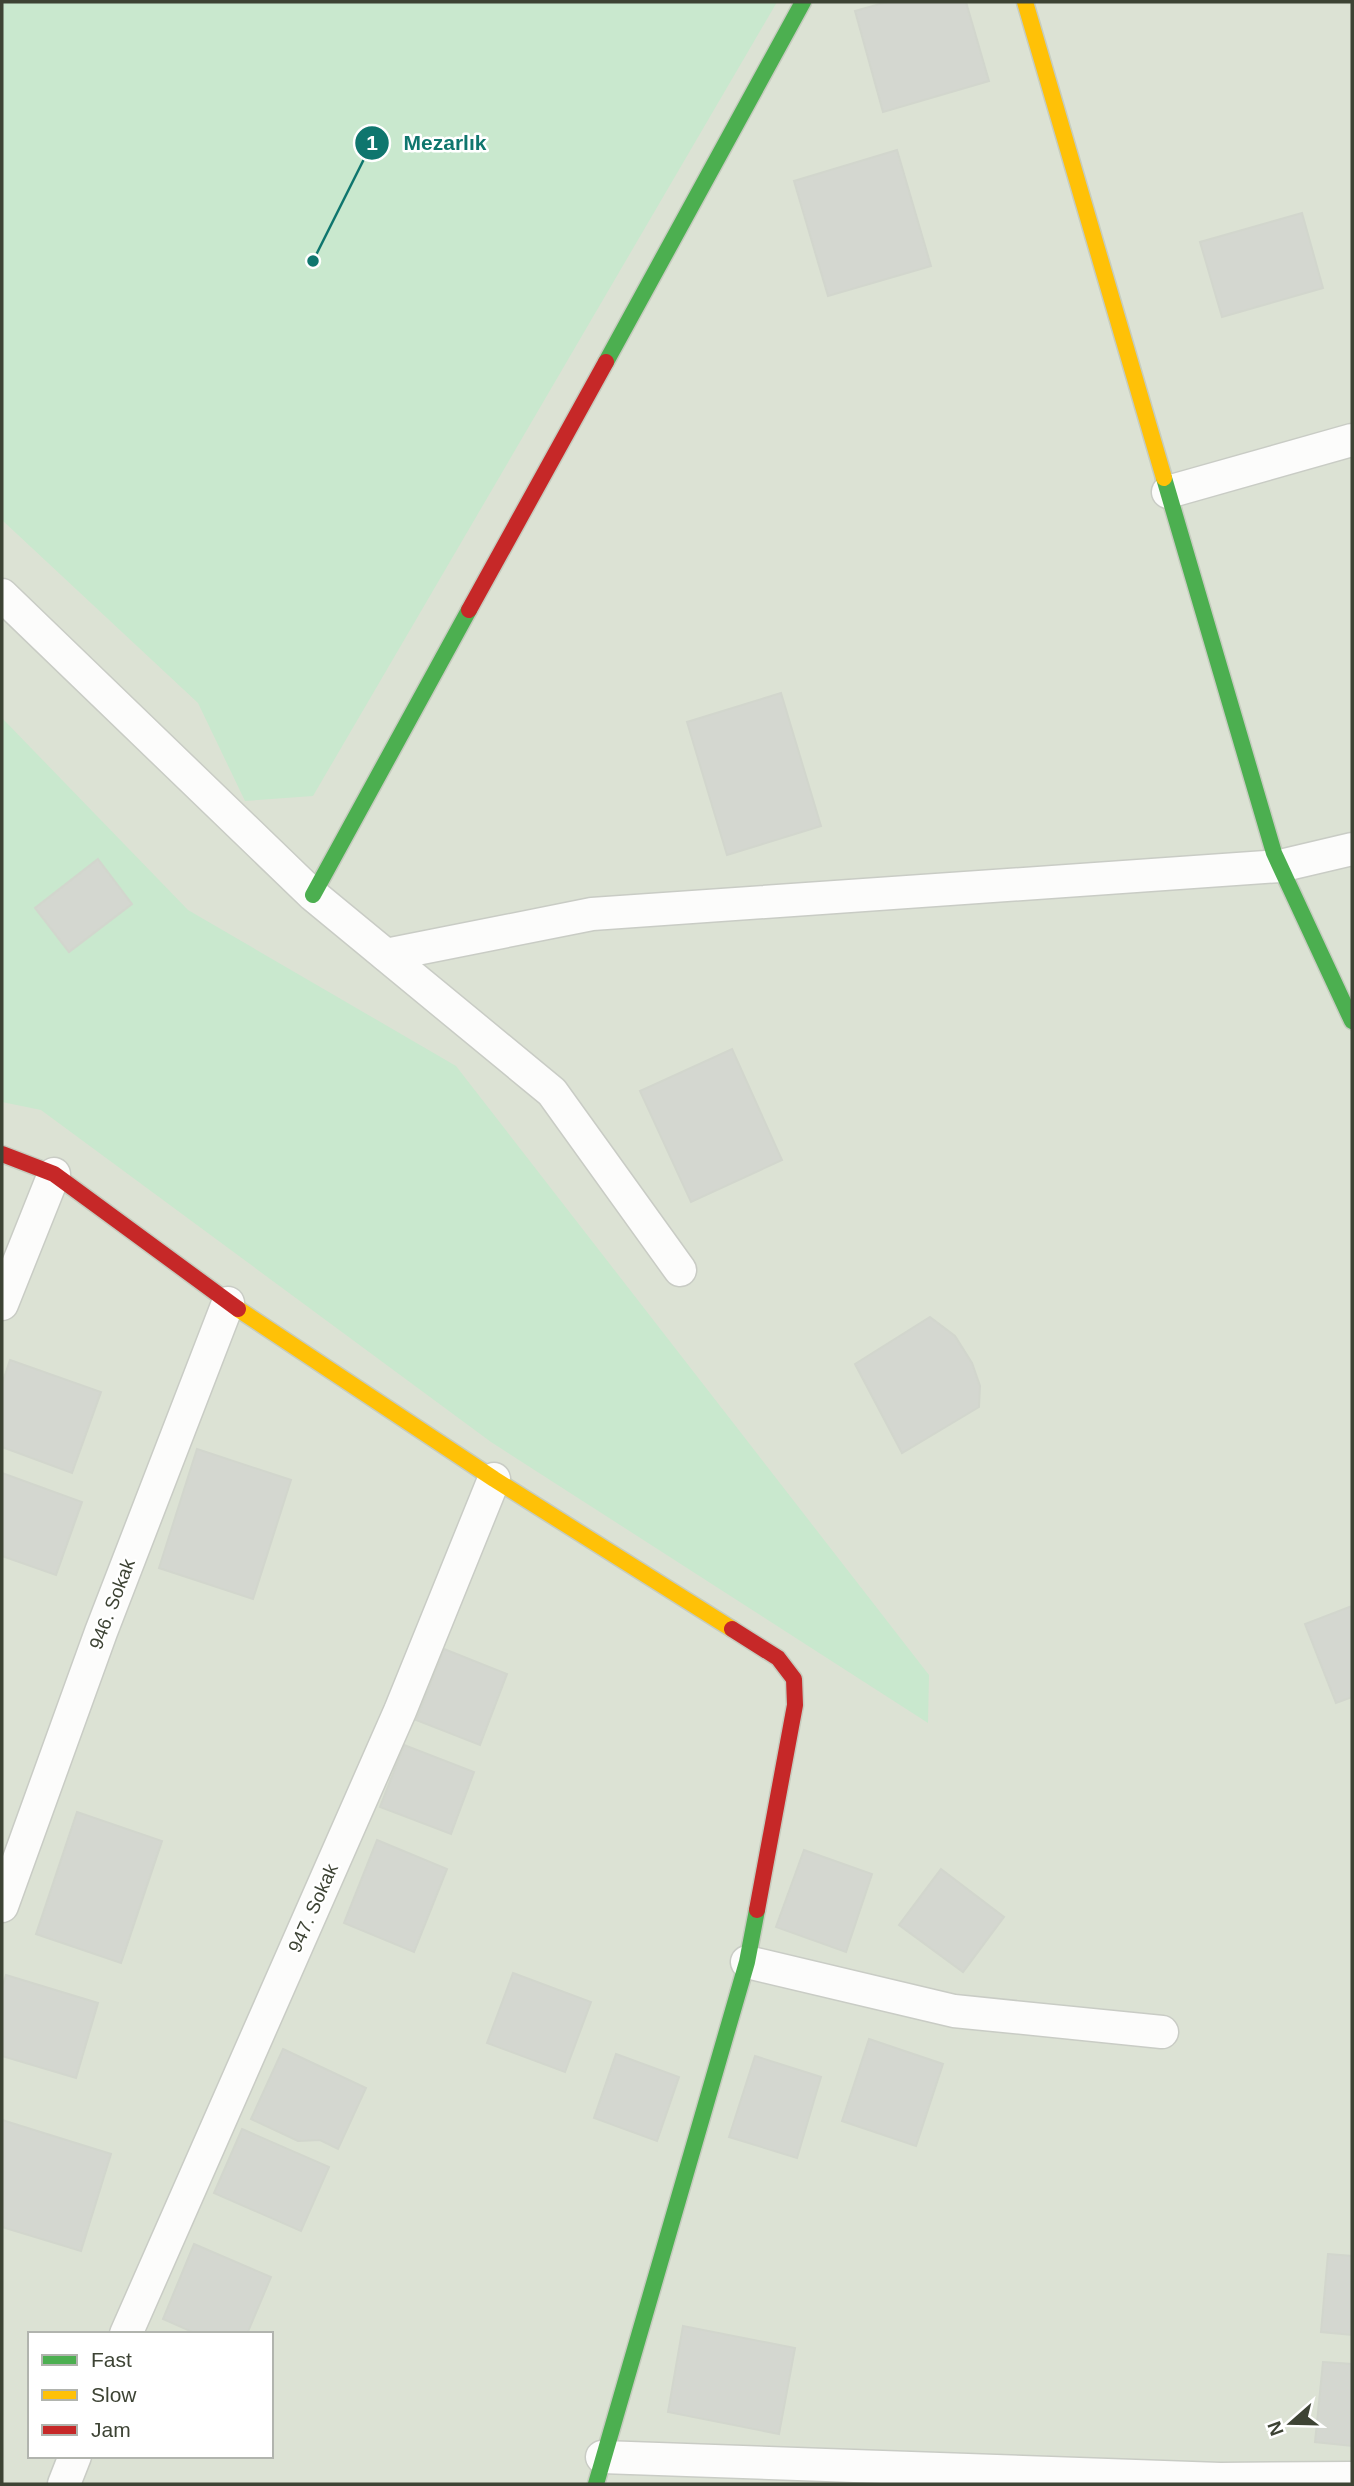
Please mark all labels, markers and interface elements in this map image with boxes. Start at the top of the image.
callout: Mezarlık [354,122,500,164]
text: 1 [366,131,378,154]
text: Mezarlık [404,131,487,154]
street label: 946. Sokak [85,1555,139,1652]
street label: 947. Sokak [284,1860,342,1956]
legend [28,2332,273,2458]
text: Fast [91,2348,132,2371]
text: Slow [91,2383,137,2406]
north arrow [1256,2388,1326,2458]
text: Jam [91,2418,131,2441]
text: N [1263,2419,1288,2439]

